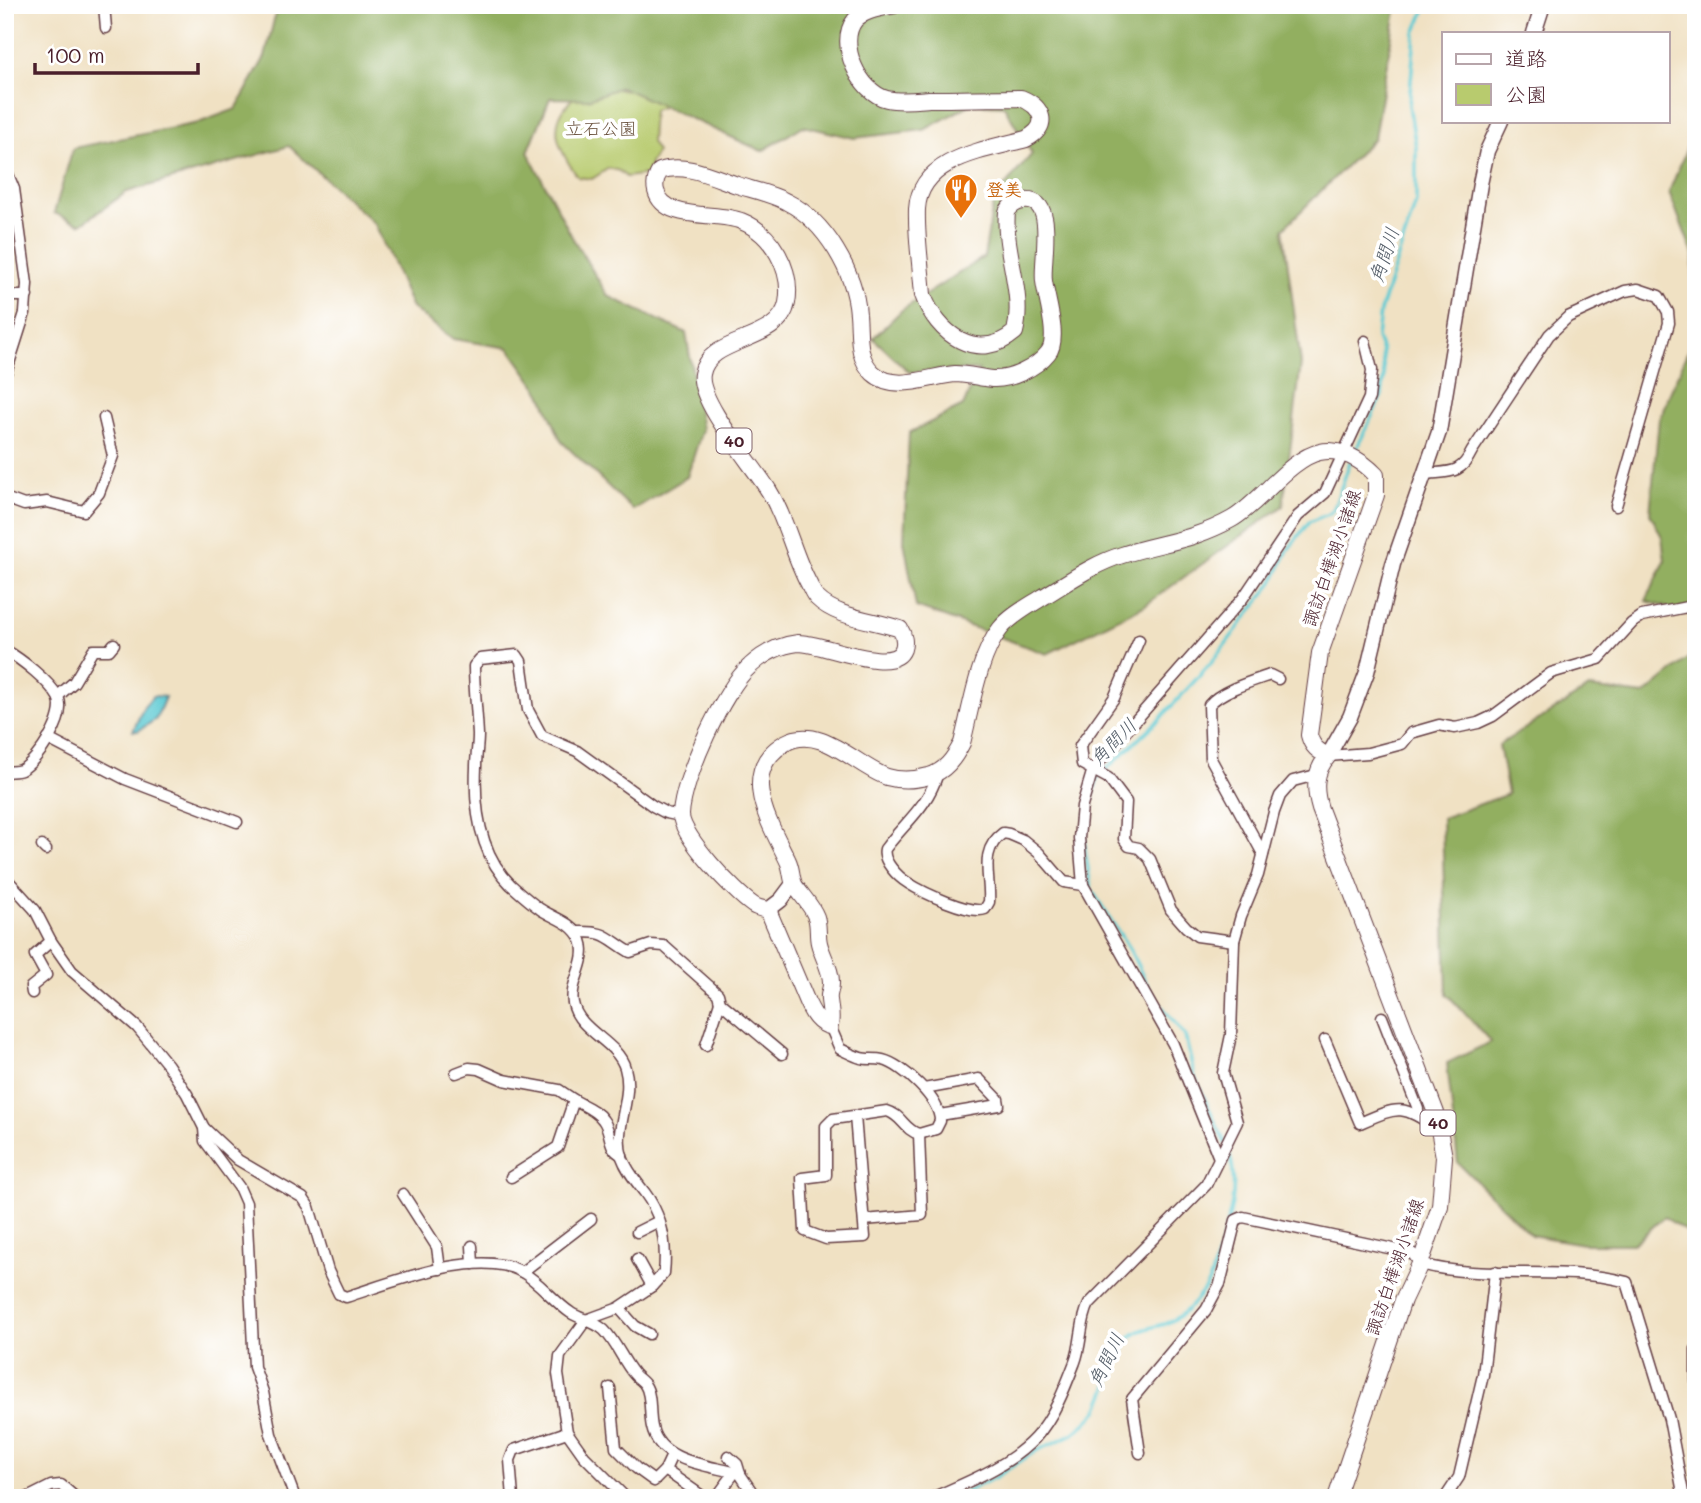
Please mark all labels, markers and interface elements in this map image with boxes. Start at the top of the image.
scale bar [35,32,198,76]
legend [1442,32,1670,122]
text: 100 m [46,41,105,68]
text: 道路 [1505,44,1547,71]
text: 公園 [1505,80,1547,107]
park label: 立石公園 [565,116,637,140]
restaurant icon: 登美 [942,171,980,220]
place label: 登美 [986,177,1022,201]
water label: 角間川 [1363,224,1404,286]
road number: 40 [716,428,752,454]
street label: 諏訪白樺湖小諸線 [1296,486,1366,630]
water label: 角間川 [1084,712,1141,771]
road number: 40 [1420,1110,1456,1135]
street label: 諏訪白樺湖小諸線 [1359,1195,1429,1339]
water label: 角間川 [1082,1329,1129,1391]

